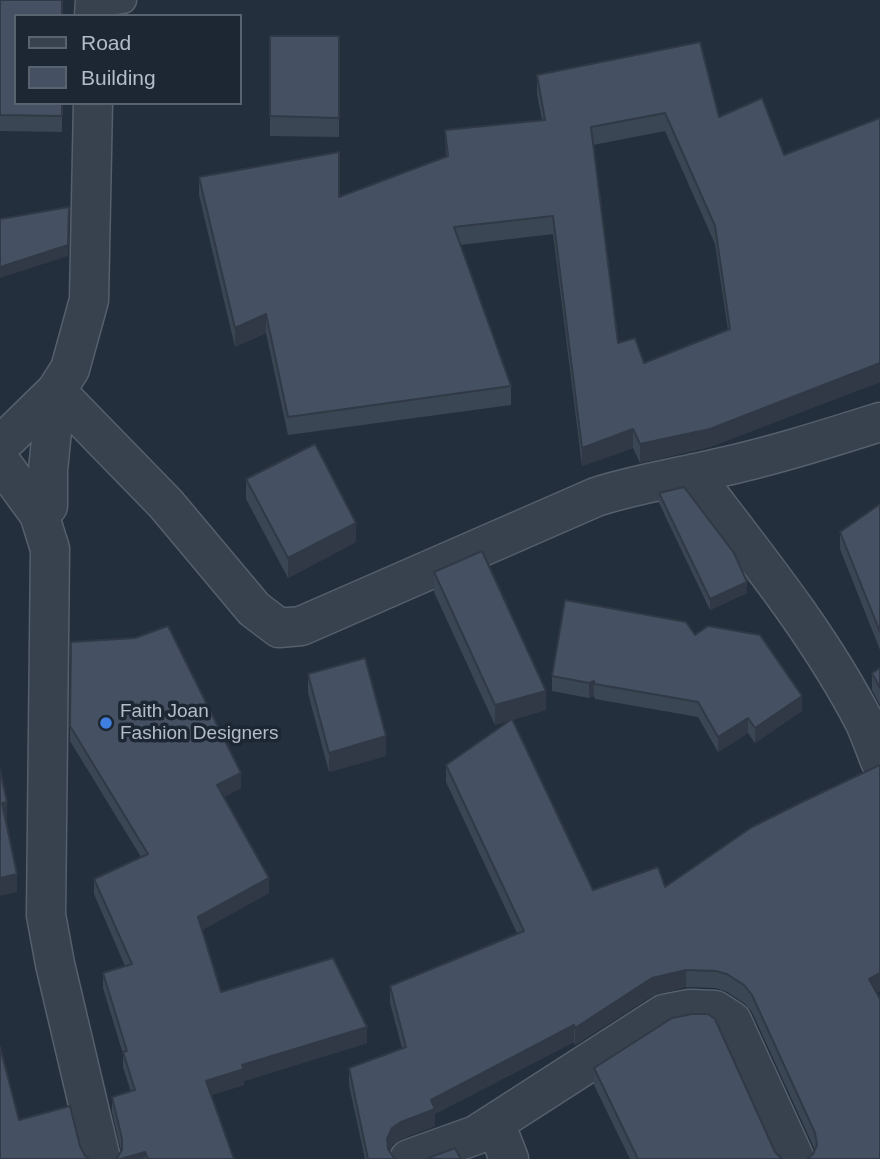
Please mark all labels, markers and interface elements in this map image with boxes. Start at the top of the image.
legend [14,14,242,105]
text: Road [81,31,131,54]
text: Building [81,66,156,89]
place label: Faith Joan Fashion Designers [120,701,278,745]
marker: Faith Joan Fashion Designers [98,715,114,731]

